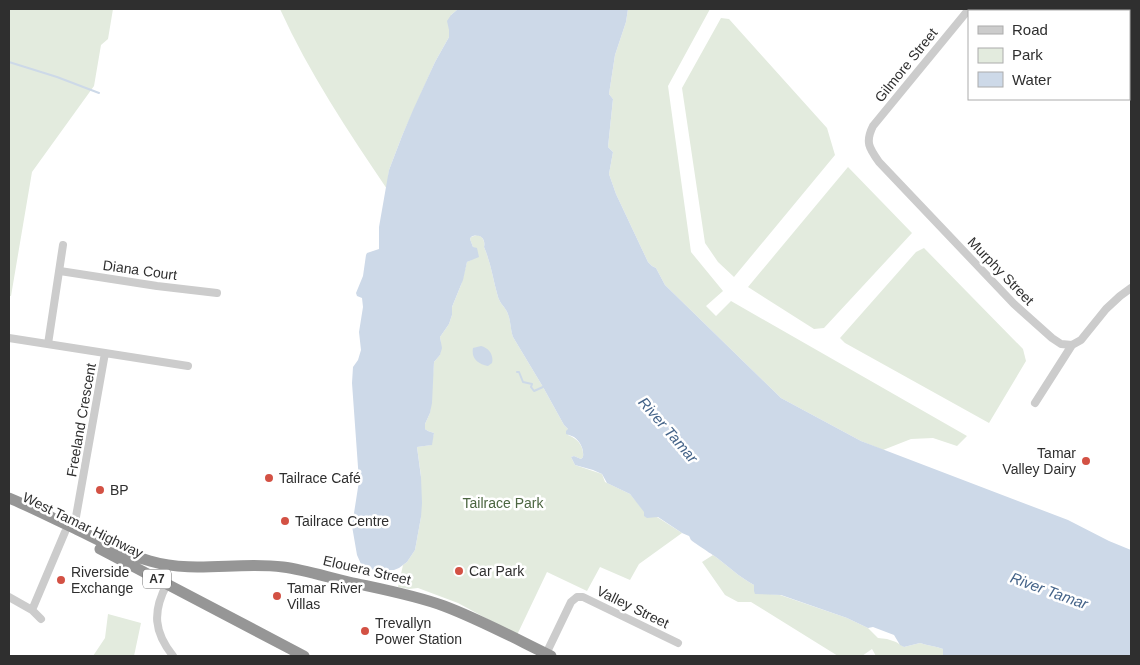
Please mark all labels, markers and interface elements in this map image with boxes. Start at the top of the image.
legend [968,10,1130,100]
text: Road [1012,21,1048,38]
street label: Gilmore Street [871,25,941,105]
text: Park [1012,46,1043,63]
text: Water [1012,71,1051,88]
street label: Murphy Street [965,234,1037,308]
street label: Diana Court [102,257,178,283]
street label: Freeland Crescent [63,362,99,478]
water label: River Tamar [635,393,702,467]
place label: Tamar Valley Dairy [1002,445,1076,477]
marker: Tamar Valley Dairy [1080,455,1092,467]
place label: Tailrace Café [279,470,361,486]
marker: Tailrace Café [263,472,275,484]
place label: BP [110,482,129,498]
marker: BP [94,484,106,496]
street label: West Tamar Highway [20,489,146,561]
park label: Tailrace Park [463,495,544,511]
place label: Tailrace Centre [295,513,389,529]
marker: Tailrace Centre [279,515,291,527]
street label: Elouera Street [322,552,413,588]
place label: Car Park [469,563,525,579]
place label: Riverside Exchange [71,564,133,596]
marker: Car Park [453,565,465,577]
water label: River Tamar [1008,569,1091,613]
road number: A7 [143,570,171,588]
marker: Riverside Exchange [55,574,67,586]
place label: Tamar River Villas [287,580,363,612]
street label: Valley Street [594,583,672,631]
marker: Tamar River Villas [271,590,283,602]
place label: Trevallyn Power Station [375,615,462,647]
marker: Trevallyn Power Station [359,625,371,637]

